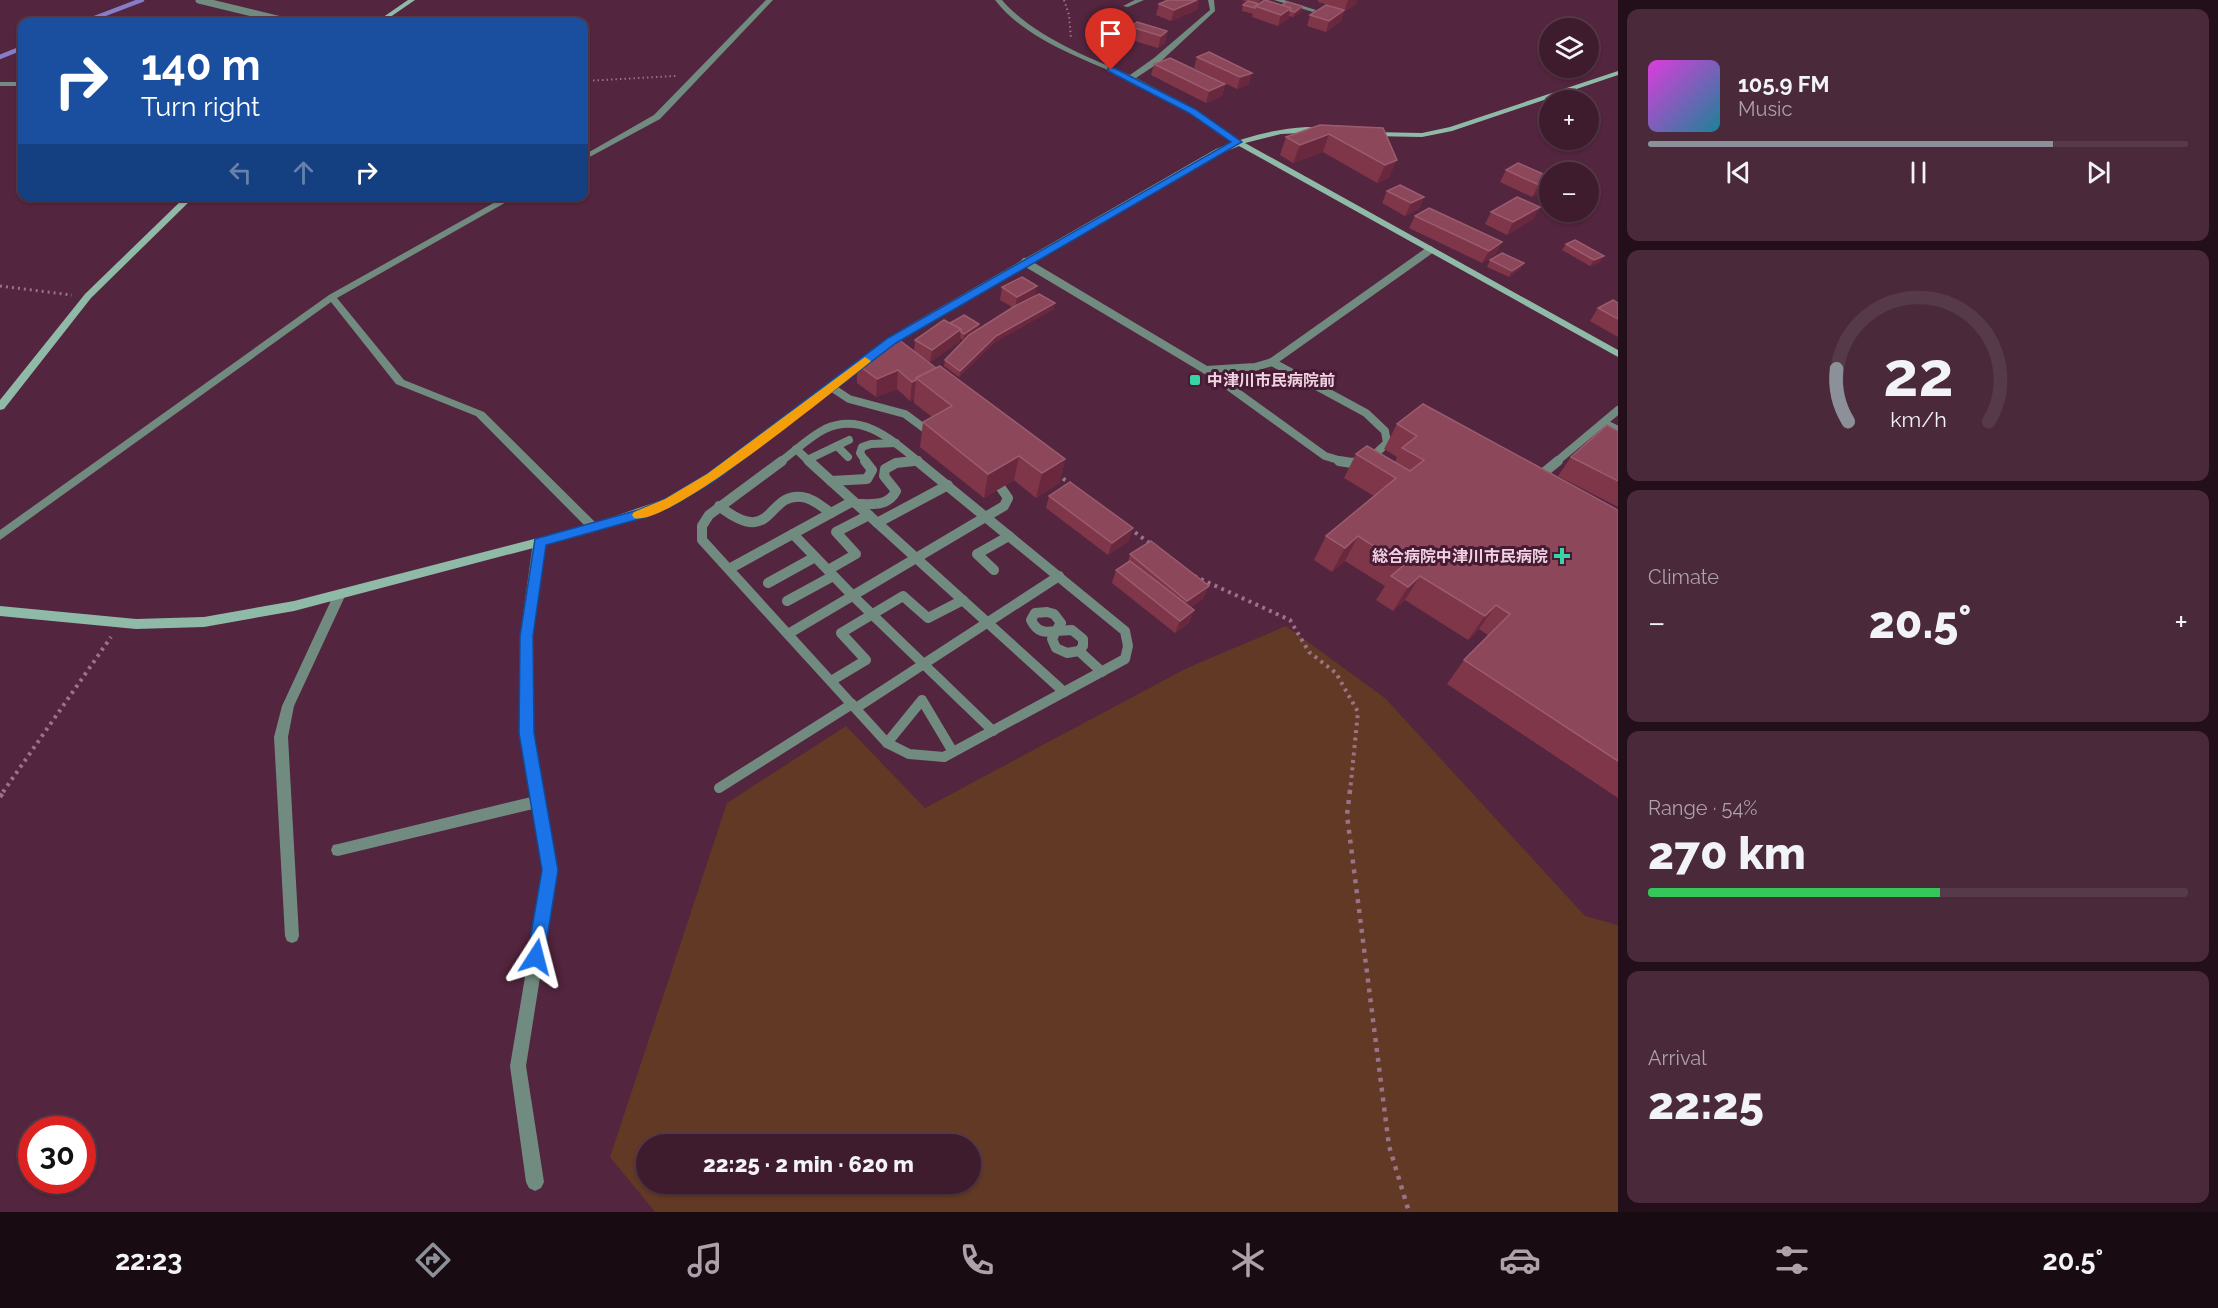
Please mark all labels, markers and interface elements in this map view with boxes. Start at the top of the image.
pin [1085,8,1136,70]
icon: arrive [1094,17,1127,50]
map controls [1539,18,1599,222]
button: layers [1539,18,1599,78]
text: 140 m [141,41,261,90]
icon: right [42,42,120,120]
text: 105.9 FM [1738,71,1829,97]
button: + [1539,90,1599,150]
text: Turn right [141,91,260,122]
text: Music [1738,97,1792,121]
icon: left [224,156,257,189]
icon: ahead [287,156,320,189]
icon: right [350,156,383,189]
icon: previous [1722,156,1755,189]
icon: pause [1902,156,1935,189]
icon: next [2082,156,2115,189]
button: − [1539,162,1599,222]
text: 22 [1883,338,1953,412]
place label: 中津川市民病院前 [1207,371,1335,390]
marker: 中津川市民病院前 [1188,373,1202,387]
text: km/h [1890,408,1946,433]
place label: 総合病院中津川市民病院 [1372,547,1548,566]
marker: 総合病院中津川市民病院 [1553,547,1571,565]
text: Climate [1648,565,1719,589]
text: 20.5° [1869,596,1971,649]
text: − [1648,603,1666,642]
text: + [2174,603,2188,642]
text: Range · 54% [1648,796,1758,820]
text: 270 km [1648,827,1806,880]
position arrow [504,925,568,989]
text: Arrival [1648,1046,1707,1070]
text: 22:25 [1648,1077,1764,1130]
speed limit sign: 30 [18,1116,96,1194]
text: 22:25 · 2 min · 620 m [703,1151,914,1177]
icon: directions [412,1239,454,1281]
icon: music [684,1239,726,1281]
icon: phone [956,1239,998,1281]
icon: climate [1227,1239,1269,1281]
icon: car [1499,1239,1541,1281]
icon: filters [1771,1239,1813,1281]
text: 22:23 [115,1245,182,1276]
text: 20.5° [2043,1245,2103,1276]

